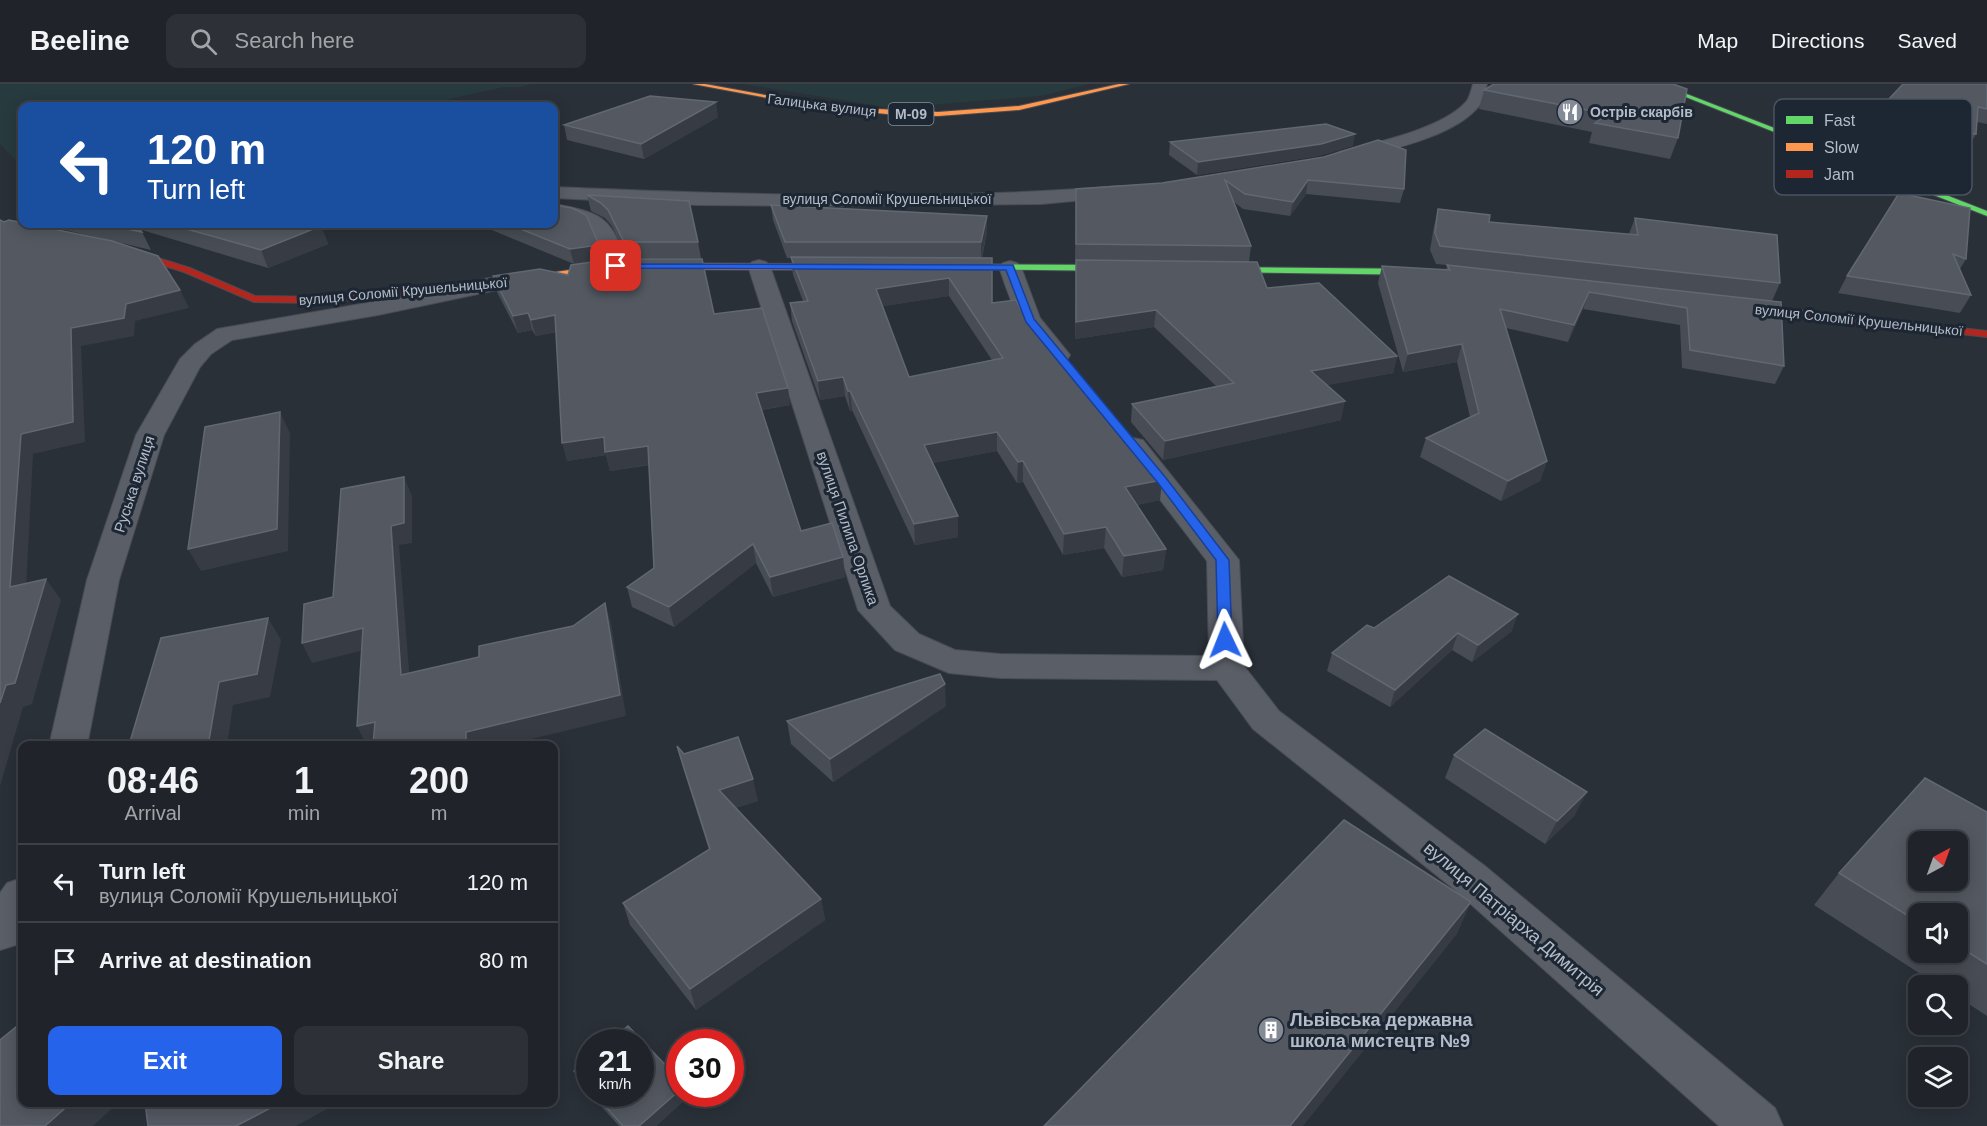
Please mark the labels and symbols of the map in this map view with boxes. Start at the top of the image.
street label: Галицька вулиця [767,90,877,120]
restaurant icon: Острів скарбів [1555,97,1585,127]
legend [1774,99,1972,195]
road number: М-09 [888,103,934,125]
place label: Острів скарбів [1590,104,1693,120]
text: Fast [1824,112,1856,129]
text: Slow [1824,139,1859,156]
text: Jam [1824,166,1854,183]
street label: вулиця Соломії Крушельницької [782,191,992,207]
pin [590,240,641,291]
street label: вулиця Соломії Крушельницької [298,274,508,308]
street label: вулиця Соломії Крушельницької [1754,301,1964,339]
street label: Руська вулиця [110,433,158,535]
street label: вулиця Пилипа Орлика [814,449,883,608]
position arrow [1193,608,1257,672]
north arrow [1908,831,1968,891]
street label: вулиця Патріарха Димитрія [1420,838,1608,1000]
place label: Львівська державна школа мистецтв №9 [1290,1010,1474,1051]
building icon: Львівська державна школа мистецтв №9 [1256,1015,1286,1045]
speed limit sign: 30 [666,1029,744,1107]

